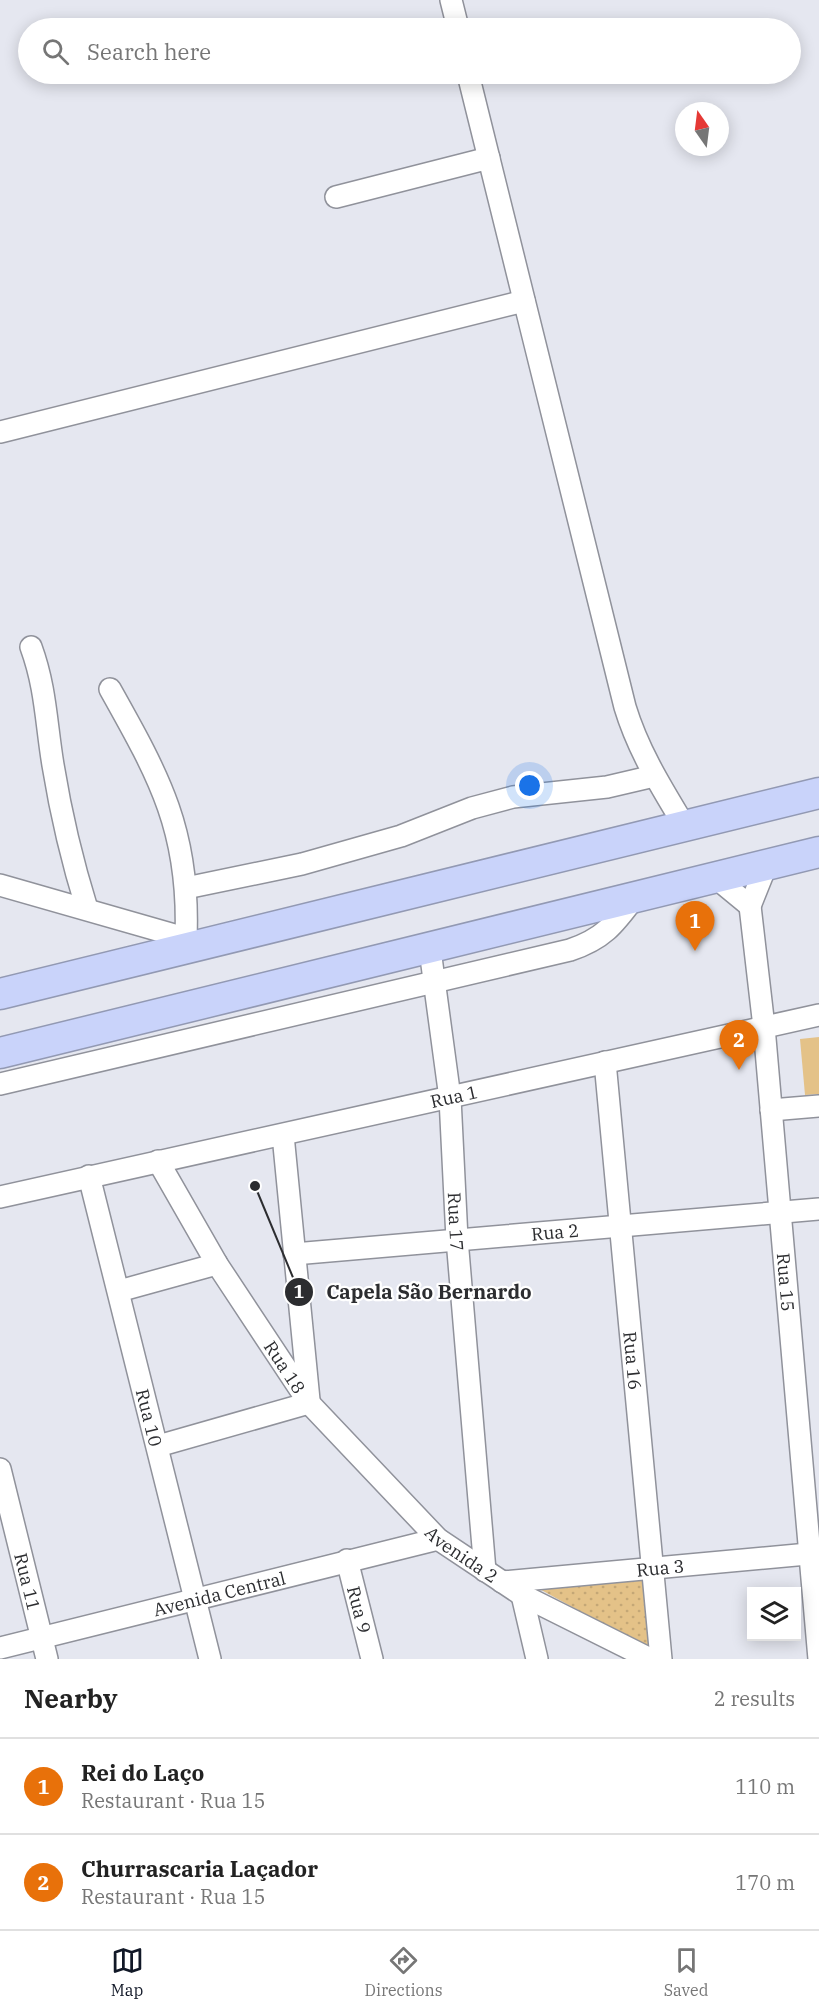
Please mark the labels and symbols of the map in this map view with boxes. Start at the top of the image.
north arrow [675,102,729,156]
your location [515,771,544,800]
pin: 1 [676,902,714,951]
pin: 2 [720,1020,758,1070]
street label: Rua 1 [428,1080,480,1113]
street label: Rua 17 [443,1192,469,1252]
street label: Rua 2 [530,1218,580,1245]
street label: Rua 15 [772,1252,800,1313]
callout: Capela São Bernardo [284,1273,544,1311]
text: Capela São Bernardo [326,1278,532,1305]
text: 1 [294,1280,305,1303]
street label: Rua 16 [619,1330,647,1391]
street label: Rua 18 [259,1336,311,1398]
street label: Rua 10 [131,1386,168,1449]
street label: Avenida 2 [420,1521,503,1587]
street label: Rua 11 [10,1550,46,1613]
street label: Rua 3 [635,1554,685,1581]
street label: Avenida Central [151,1566,288,1621]
street label: Rua 9 [342,1583,377,1636]

